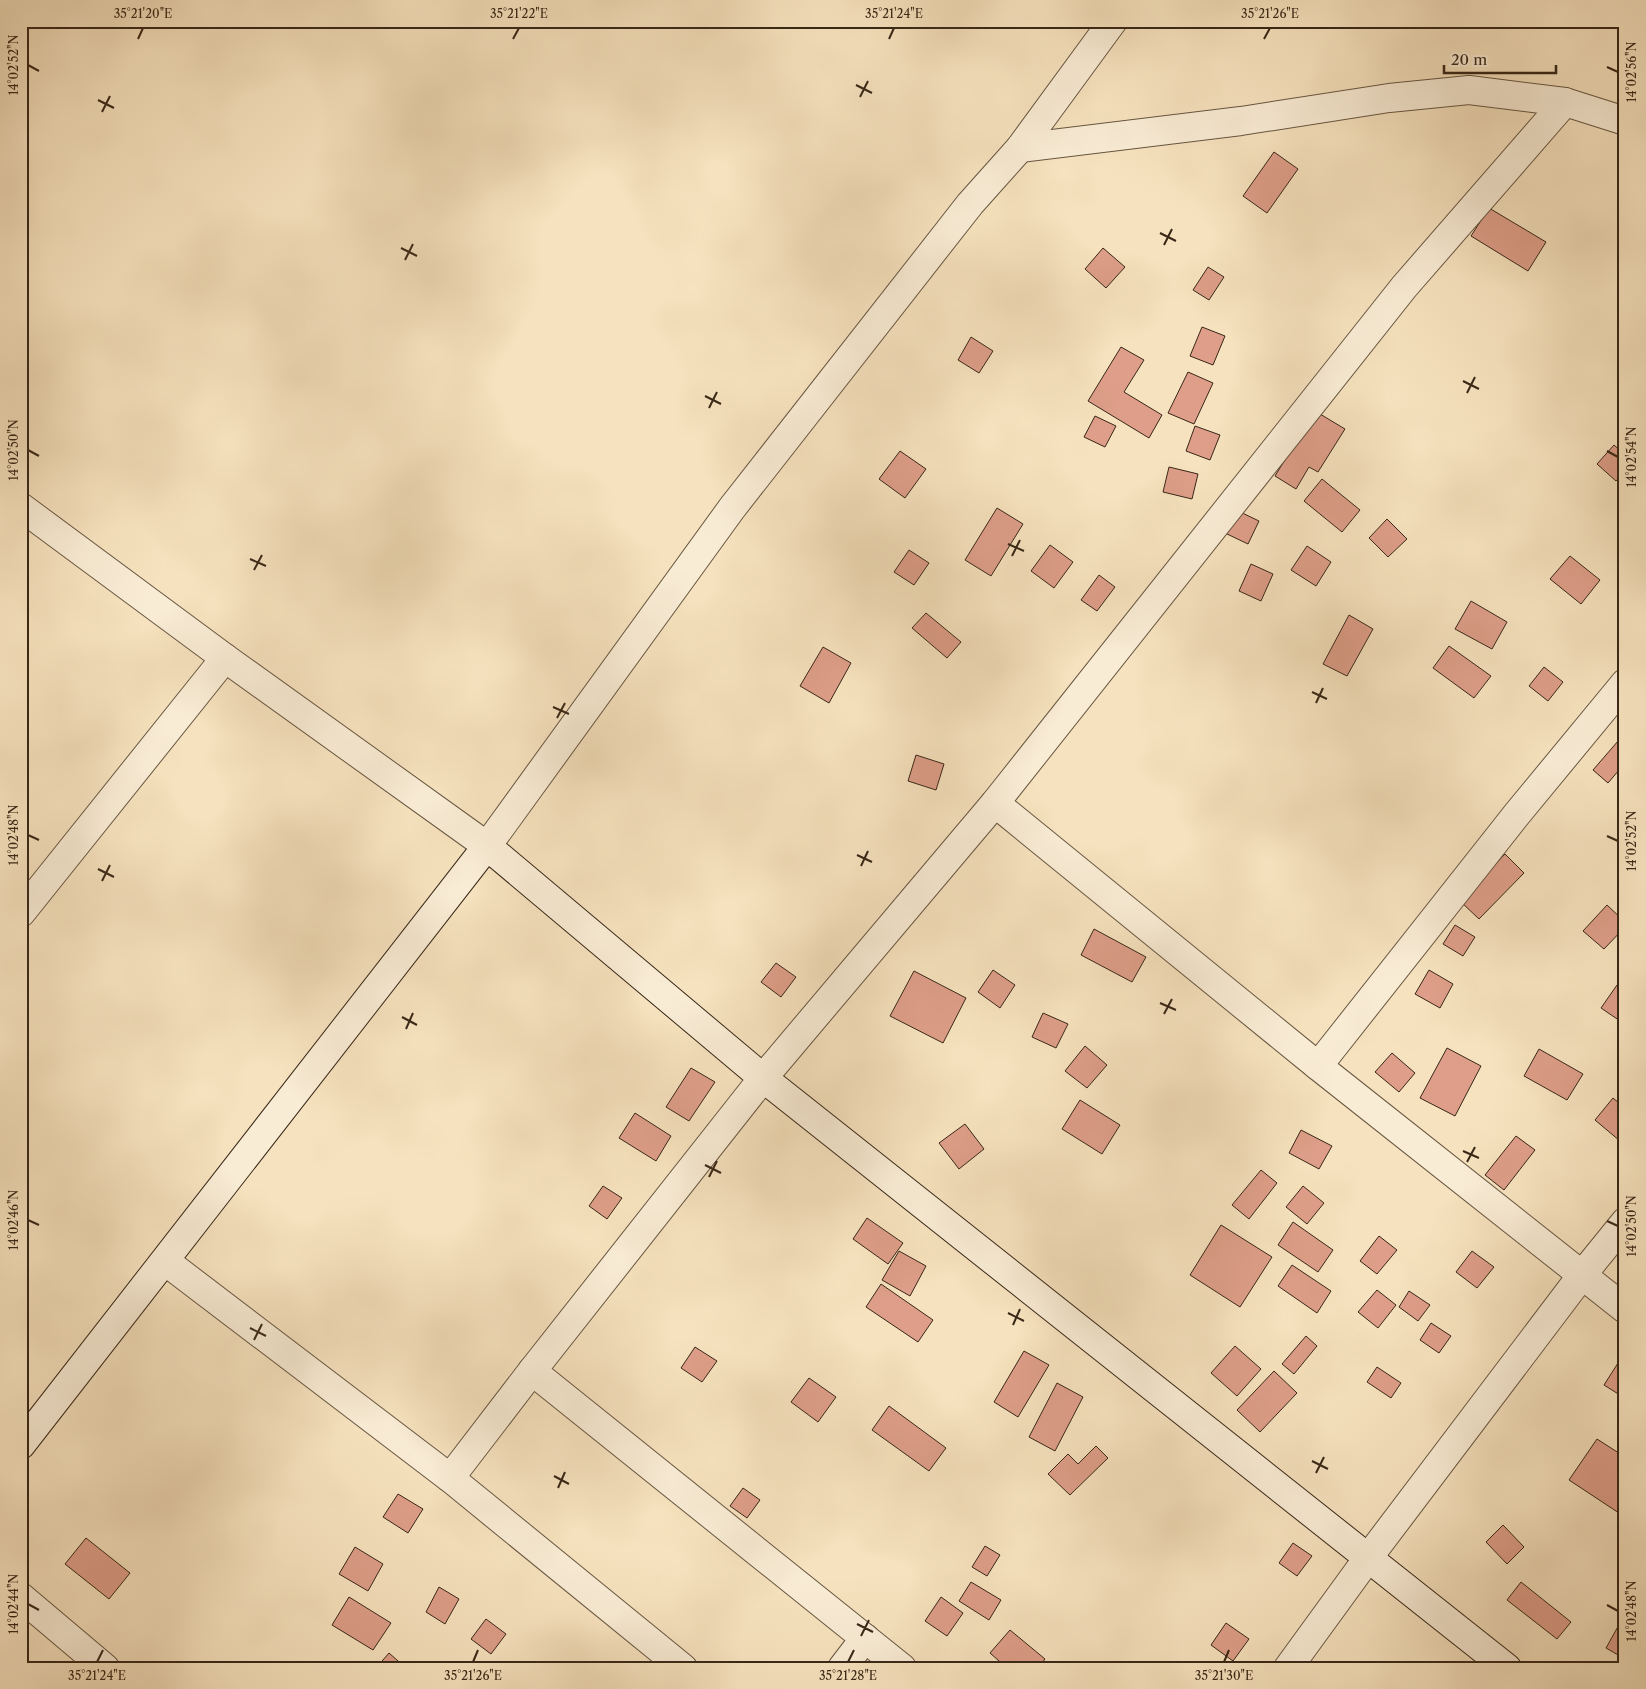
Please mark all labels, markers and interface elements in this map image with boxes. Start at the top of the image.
text: 35°21'20"E [114,6,172,21]
text: 35°21'22"E [490,6,548,21]
text: 35°21'24"E [865,6,923,21]
text: 35°21'26"E [1241,6,1299,21]
text: 14°02'52"N [6,35,21,95]
scale bar [1444,42,1556,74]
text: 14°02'56"N [1624,42,1639,102]
text: 20 m [1451,50,1487,69]
text: 14°02'50"N [6,419,21,481]
text: 14°02'54"N [1624,427,1639,487]
text: 14°02'48"N [6,805,21,865]
text: 14°02'52"N [1624,811,1639,871]
text: 14°02'46"N [6,1190,21,1250]
text: 14°02'50"N [1624,1195,1639,1257]
text: 14°02'44"N [6,1574,21,1634]
text: 14°02'48"N [1624,1581,1639,1641]
text: 35°21'24"E [68,1668,126,1683]
text: 35°21'26"E [444,1668,502,1683]
text: 35°21'28"E [819,1668,877,1683]
text: 35°21'30"E [1195,1668,1253,1683]

